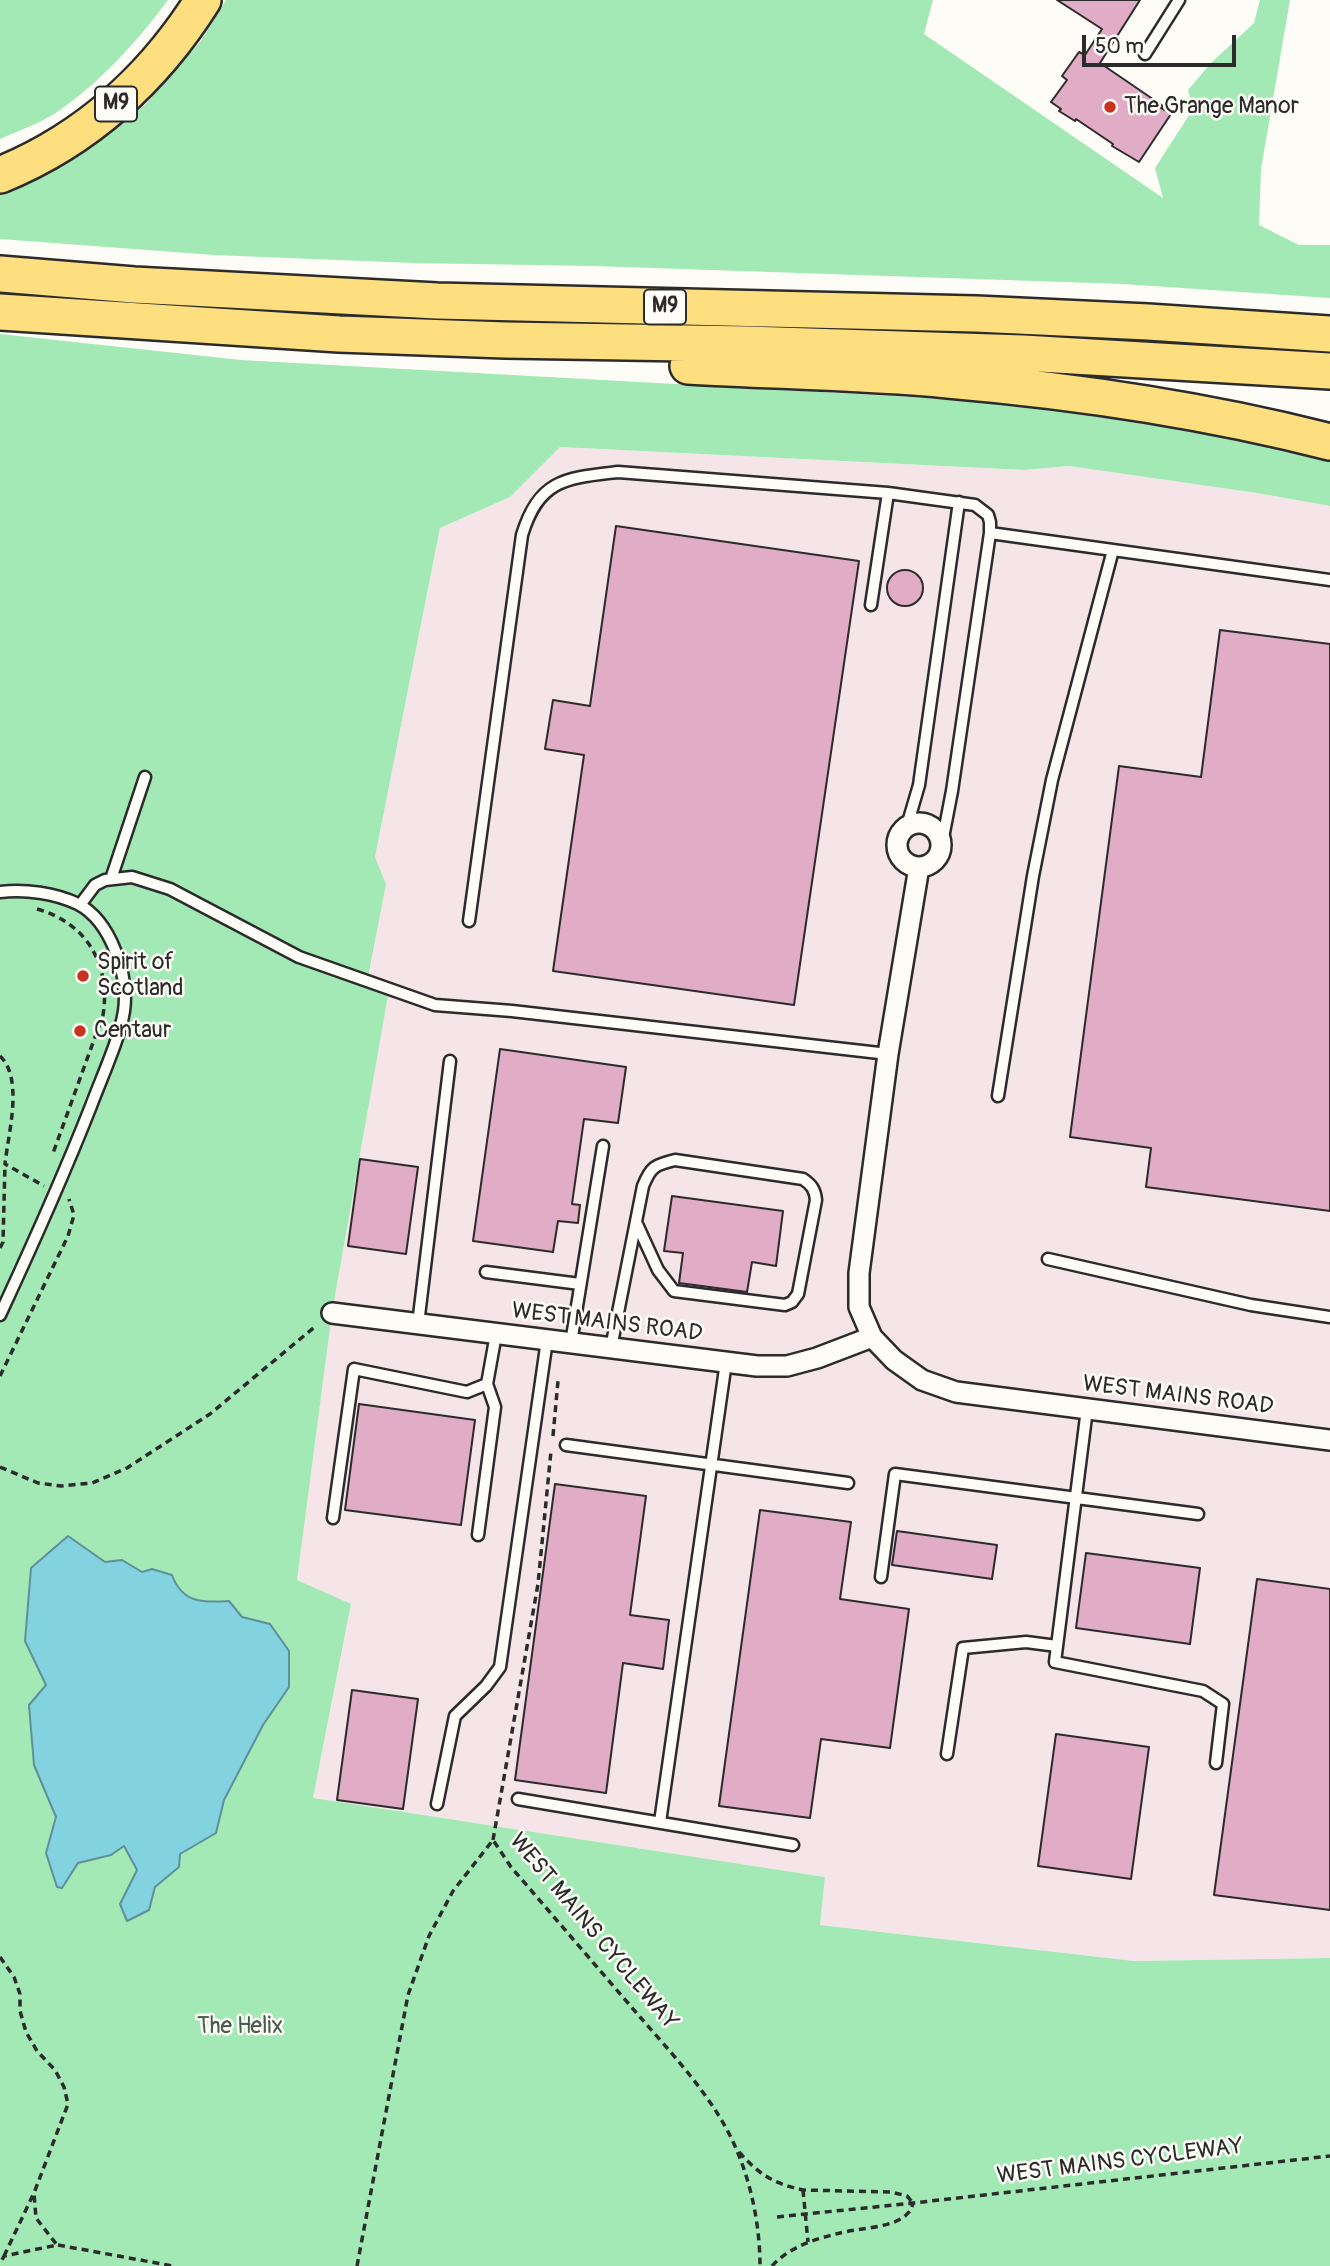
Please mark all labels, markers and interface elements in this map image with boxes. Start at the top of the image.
scale bar [1085,21,1239,65]
text: 50 m [1095,33,1144,60]
road number: M9 [95,86,137,122]
place label: The Grange Manor [1124,93,1299,121]
marker: The Grange Manor [1102,99,1118,115]
road number: M9 [644,290,686,324]
place label: Spirit of Scotland [97,949,183,1003]
marker: Spirit of Scotland [75,968,91,984]
place label: Centaur [94,1017,171,1045]
marker: Centaur [72,1023,88,1039]
street label: WEST MAINS ROAD [510,1298,704,1348]
street label: WEST MAINS ROAD [1081,1371,1275,1421]
street label: WEST MAINS CYCLEWAY [503,1828,683,2036]
park label: The Helix [197,2013,283,2041]
street label: WEST MAINS CYCLEWAY [995,2133,1245,2191]

